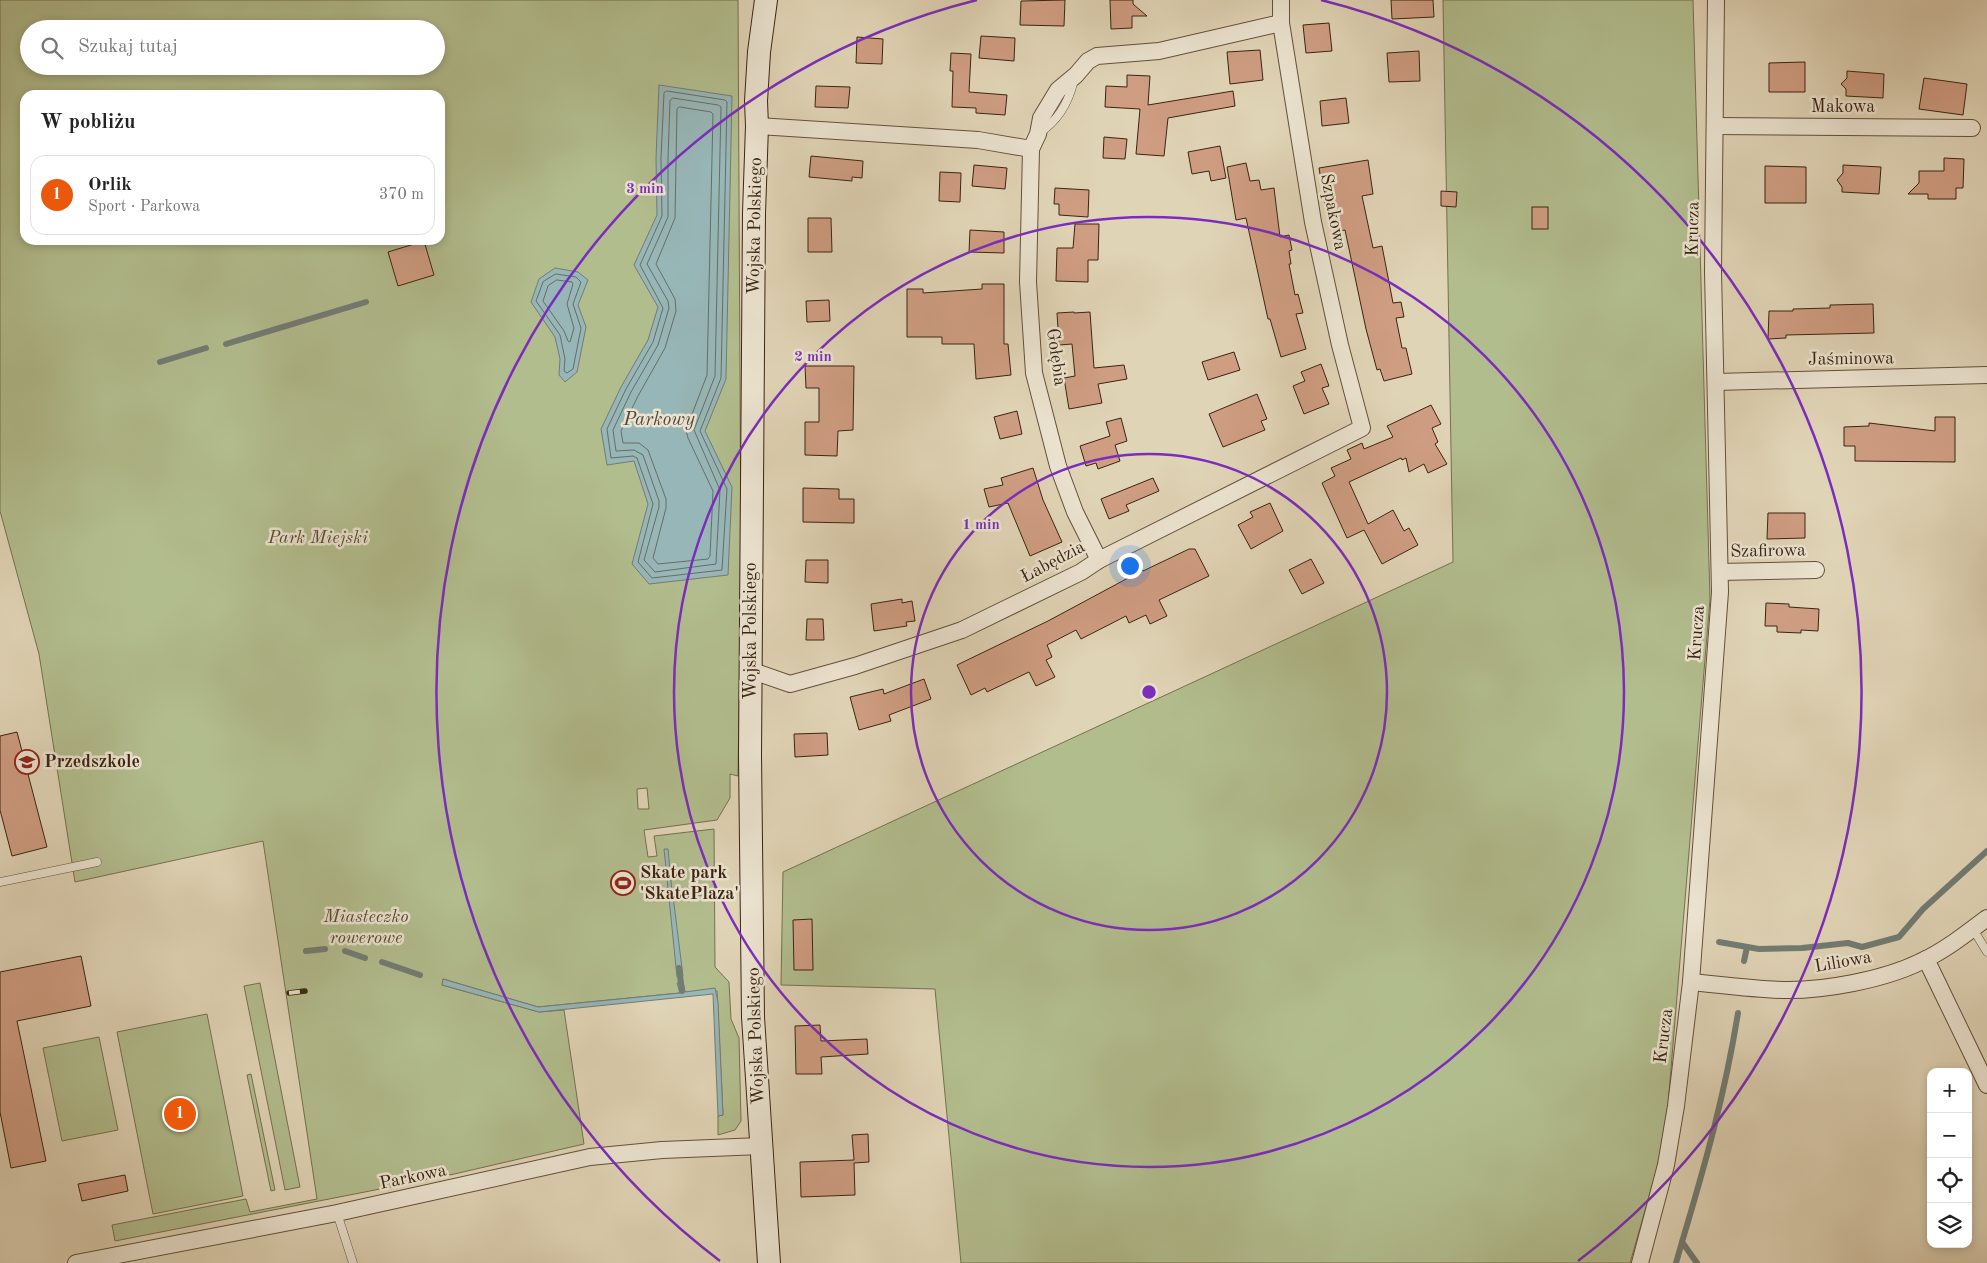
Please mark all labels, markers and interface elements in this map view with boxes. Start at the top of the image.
search box [20,20,445,75]
icon: search [38,34,66,62]
text: Szukaj tutaj [78,38,178,57]
street label: Makowa [1811,98,1875,116]
text: W pobliżu [40,112,135,133]
street label: Wojska Polskiego [745,157,765,295]
street label: Szpakowa [1317,172,1349,252]
text: Orlik [88,176,132,195]
text: 3 min [626,182,664,197]
text: 1 [52,187,62,203]
text: 370 m [379,187,424,203]
text: Sport · Parkowa [88,199,200,215]
street label: Krucza [1684,201,1702,257]
street label: Gołębia [1043,327,1069,387]
street label: Jaśminowa [1808,349,1894,369]
text: 2 min [794,350,832,365]
water label: Parkowy [622,411,695,430]
text: 1 min [962,518,1000,533]
park label: Park Miejski [267,529,368,547]
street label: Łabędzia [1018,538,1088,586]
street label: Szafirowa [1730,541,1806,561]
your location [1117,553,1143,579]
street label: Wojska Polskiego [742,562,760,700]
street label: Krucza [1686,605,1708,661]
centre of rings [1140,683,1158,701]
school or university icon: Przedszkole [14,749,40,775]
place label: Przedszkole [44,753,140,771]
place label: Skate park 'SkatePlaza' [640,864,739,903]
sports icon: Skate park 'SkatePlaza' [610,870,636,896]
park label: Miasteczko rowerowe [322,908,409,947]
street label: Liliowa [1813,948,1873,976]
street label: Wojska Polskiego [745,967,767,1105]
street label: Krucza [1652,1007,1676,1065]
map controls [1927,1068,1972,1248]
button: + [1927,1068,1972,1113]
pin: 1 [164,1095,196,1133]
button: − [1927,1113,1972,1158]
button: locate [1927,1158,1972,1203]
street label: Parkowa [378,1161,448,1193]
button: layers [1927,1203,1972,1248]

